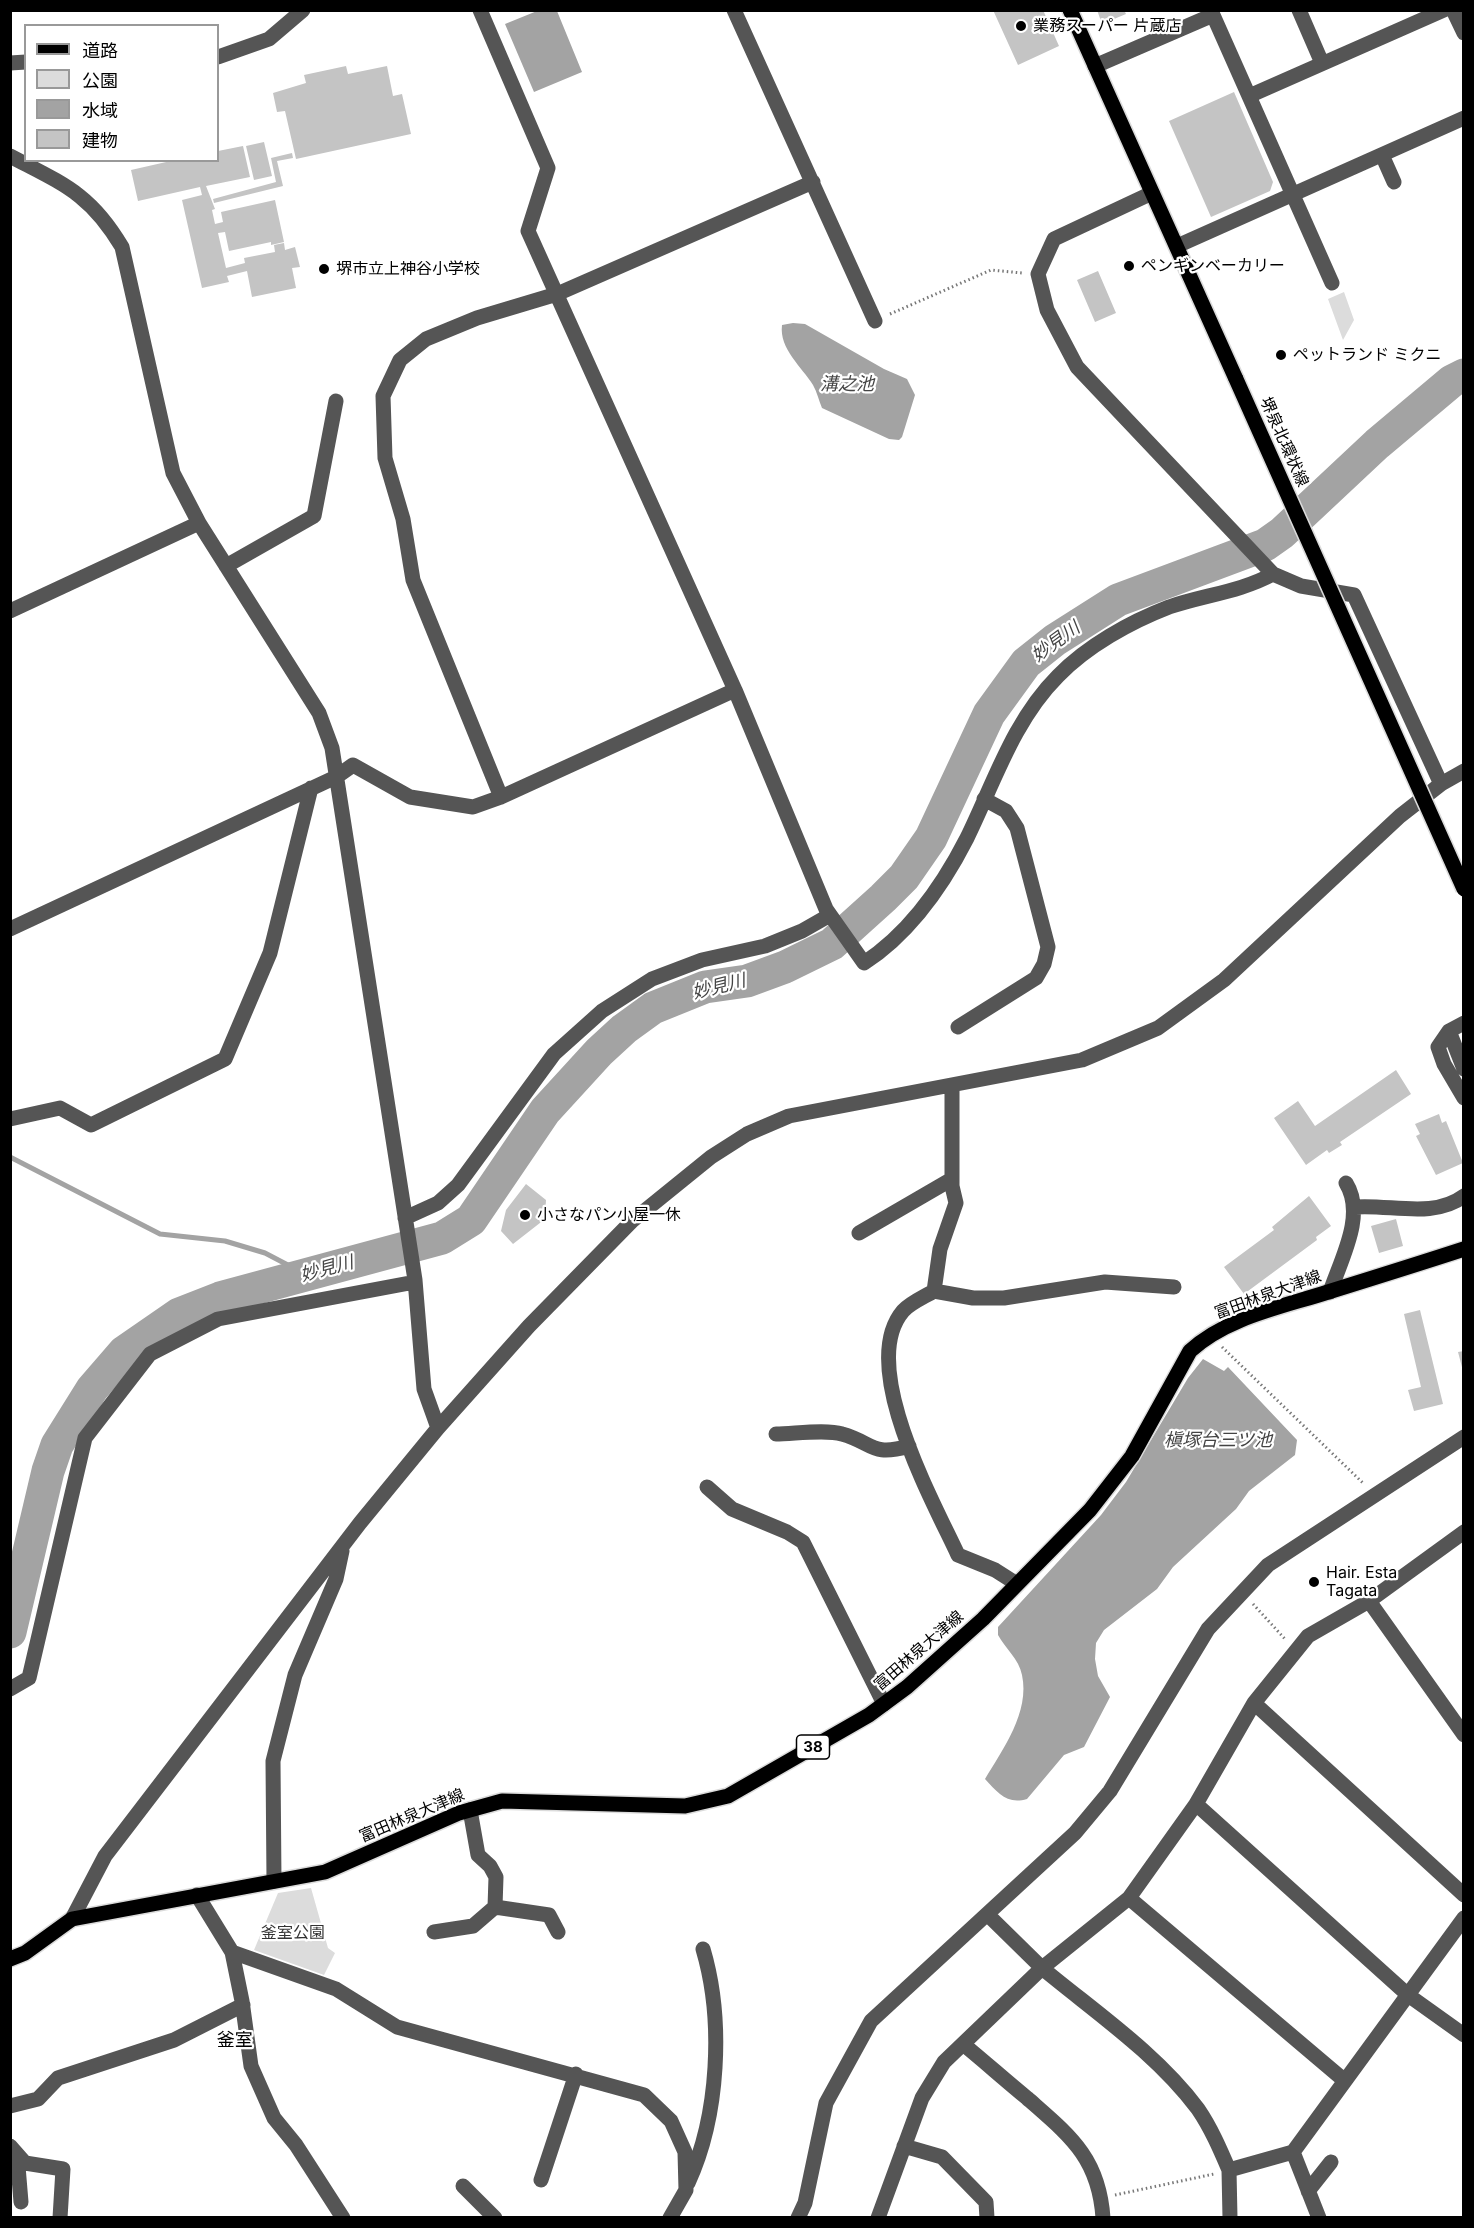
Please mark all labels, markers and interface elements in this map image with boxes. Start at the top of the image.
place label: 業務スーパー 片蔵店 [1033,16,1181,36]
marker: 業務スーパー 片蔵店 [1014,19,1028,33]
legend [24,24,219,162]
text: 道路 [82,40,118,61]
text: 公園 [82,70,118,91]
text: 水域 [82,100,118,121]
text: 建物 [82,130,118,151]
place label: ペンギンベーカリー [1141,256,1285,276]
place label: 堺市立上神谷小学校 [336,259,480,279]
marker: ペンギンベーカリー [1122,259,1136,273]
marker: 堺市立上神谷小学校 [317,262,331,276]
place label: ペットランド ミクニ [1293,345,1441,365]
marker: ペットランド ミクニ [1274,348,1288,362]
water label: 溝之池 [820,374,874,396]
street label: 堺泉北環状線 [1256,394,1312,490]
water label: 妙見川 [1028,617,1084,667]
water label: 妙見川 [690,970,748,1004]
place label: 小さなパン小屋一休 [537,1205,681,1225]
marker: 小さなパン小屋一休 [518,1208,532,1222]
water label: 妙見川 [298,1252,356,1286]
street label: 富田林泉大津線 [1212,1267,1324,1323]
water label: 槇塚台三ツ池 [1164,1430,1272,1452]
place label: Hair. Esta Tagata [1326,1563,1397,1601]
marker: Hair. Esta Tagata [1307,1575,1321,1589]
street label: 富田林泉大津線 [870,1607,968,1695]
road number: 38 [796,1735,830,1759]
street label: 富田林泉大津線 [357,1785,467,1847]
park label: 釜室公園 [261,1923,325,1943]
district label: 釜室 [217,2030,253,2052]

